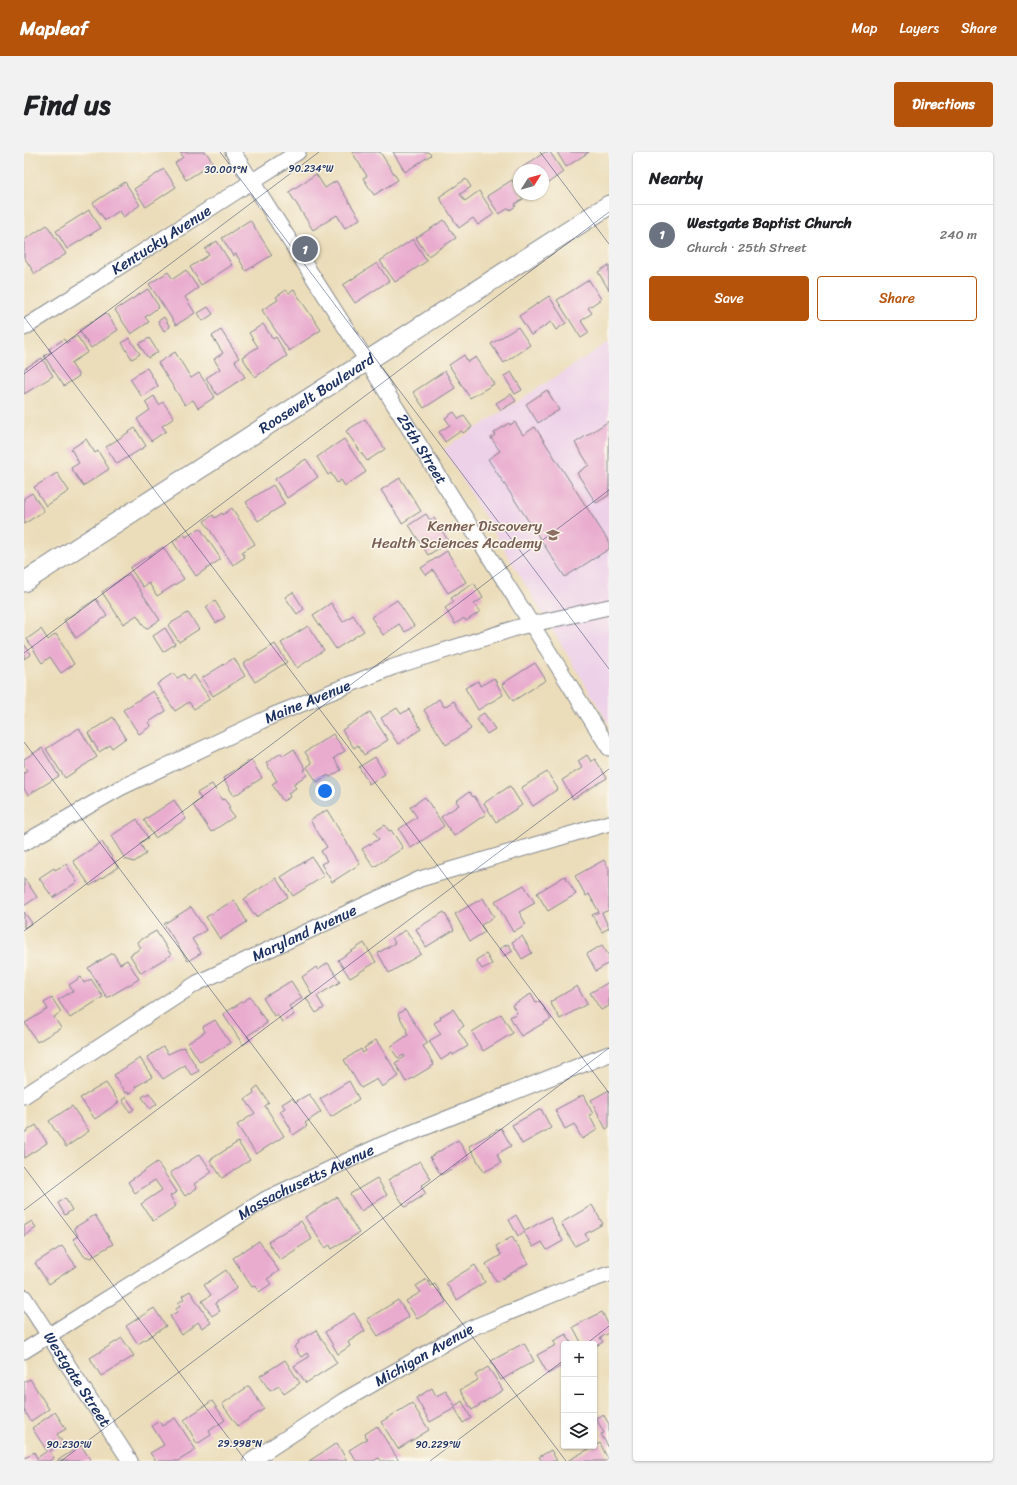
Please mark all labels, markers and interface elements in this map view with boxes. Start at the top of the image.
text: Mapleaf [20,12,88,45]
text: Map [852,16,877,41]
text: Layers [899,16,939,41]
text: Share [961,16,997,41]
text: Find us [24,80,111,129]
button: Directions [894,82,993,127]
text: 90.234°W [289,160,334,178]
text: 30.001°N [205,161,248,179]
text: Nearby [649,163,703,193]
north arrow [513,164,549,200]
street label: Kentucky Avenue [106,198,216,282]
text: Westgate Baptist Church [687,210,852,236]
text: 1 [659,223,665,246]
text: 240 m [940,223,977,246]
pin: 1 [292,234,318,264]
text: Church · 25th Street [687,236,807,259]
button: Save [649,276,809,321]
button: Share [817,276,977,321]
street label: Roosevelt Boulevard [253,346,381,441]
street label: 25th Street [390,408,454,490]
place label: Kenner Discovery Health Sciences Academy [371,513,542,556]
school or university icon: Kenner Discovery Health Sciences Academy [545,527,561,543]
street label: Maine Avenue [260,672,354,731]
your location [315,781,335,801]
street label: Maryland Avenue [247,897,361,969]
street label: Massachusetts Avenue [232,1137,379,1227]
street label: Michigan Avenue [369,1316,479,1394]
street label: Westgate Street [36,1326,118,1433]
map controls [561,1341,597,1449]
button: + [561,1341,597,1377]
button: − [561,1377,597,1413]
button: layers [561,1413,597,1449]
text: 29.998°N [218,1435,262,1453]
text: 90.230°W [46,1436,92,1454]
text: 90.229°W [415,1436,461,1454]

